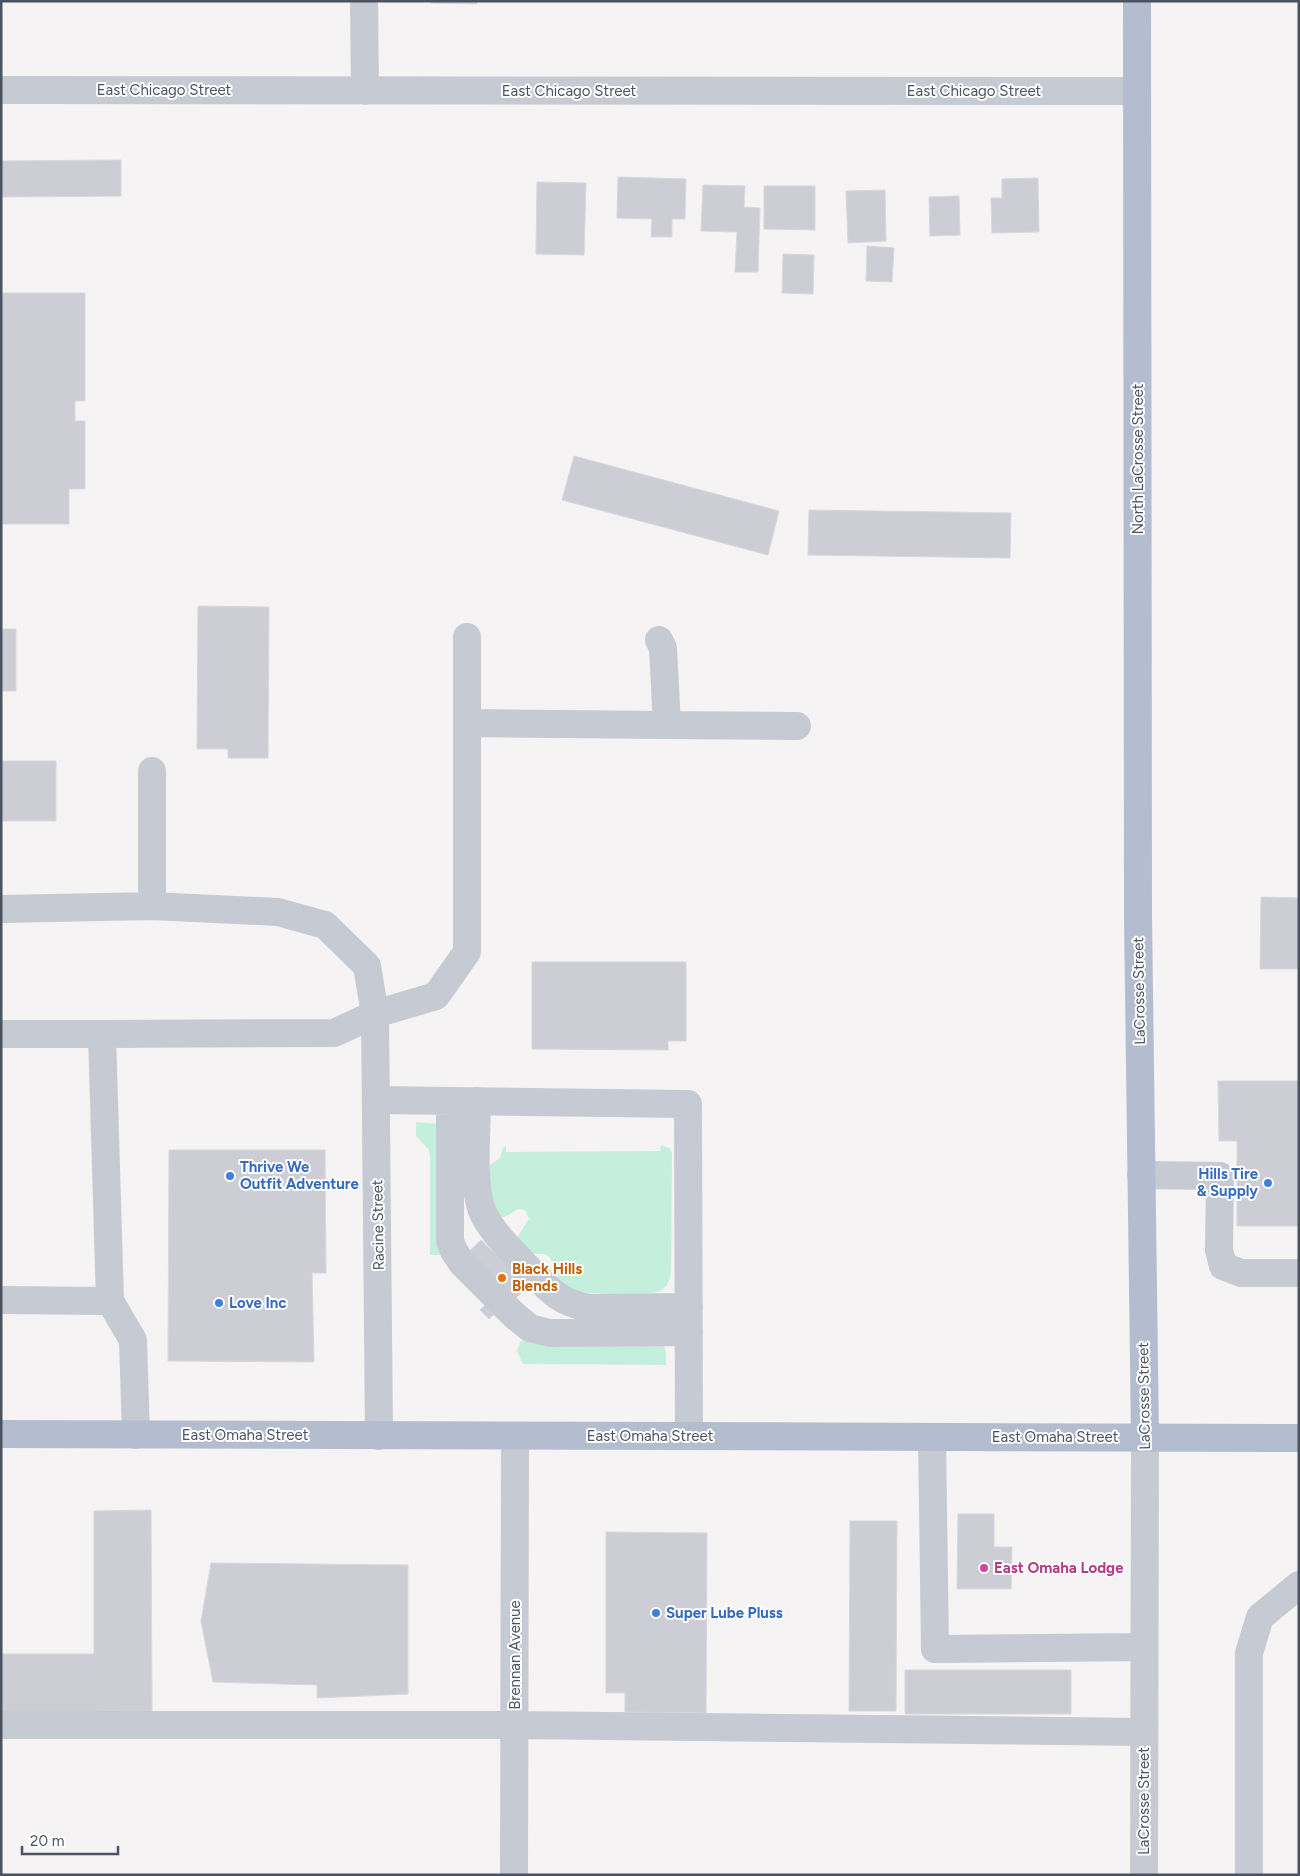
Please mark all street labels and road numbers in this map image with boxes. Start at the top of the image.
street label: East Chicago Street [97,81,232,99]
street label: East Chicago Street [502,82,637,100]
street label: East Chicago Street [907,82,1042,100]
street label: North LaCrosse Street [1129,383,1147,535]
street label: LaCrosse Street [1129,937,1149,1045]
street label: Racine Street [368,1179,388,1271]
street label: LaCrosse Street [1134,1342,1154,1450]
street label: East Omaha Street [182,1426,309,1444]
street label: East Omaha Street [587,1427,714,1445]
street label: East Omaha Street [992,1428,1119,1446]
street label: Brennan Avenue [506,1600,524,1710]
street label: LaCrosse Street [1135,1747,1153,1855]

